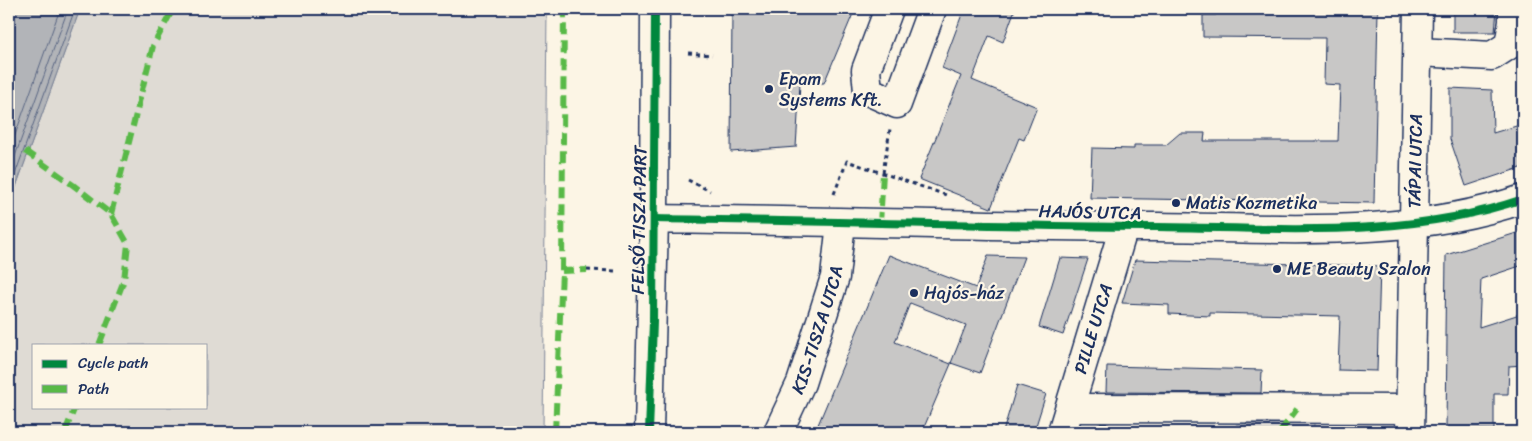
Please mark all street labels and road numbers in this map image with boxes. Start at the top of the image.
street label: TÁPAI UTCA [1398,113,1432,209]
street label: FELSŐ TISZA PART [622,144,656,295]
street label: HAJÓS UTCA [1038,195,1142,229]
street label: KIS-TISZA UTCA [782,264,852,400]
street label: PILLE UTCA [1064,279,1122,378]

